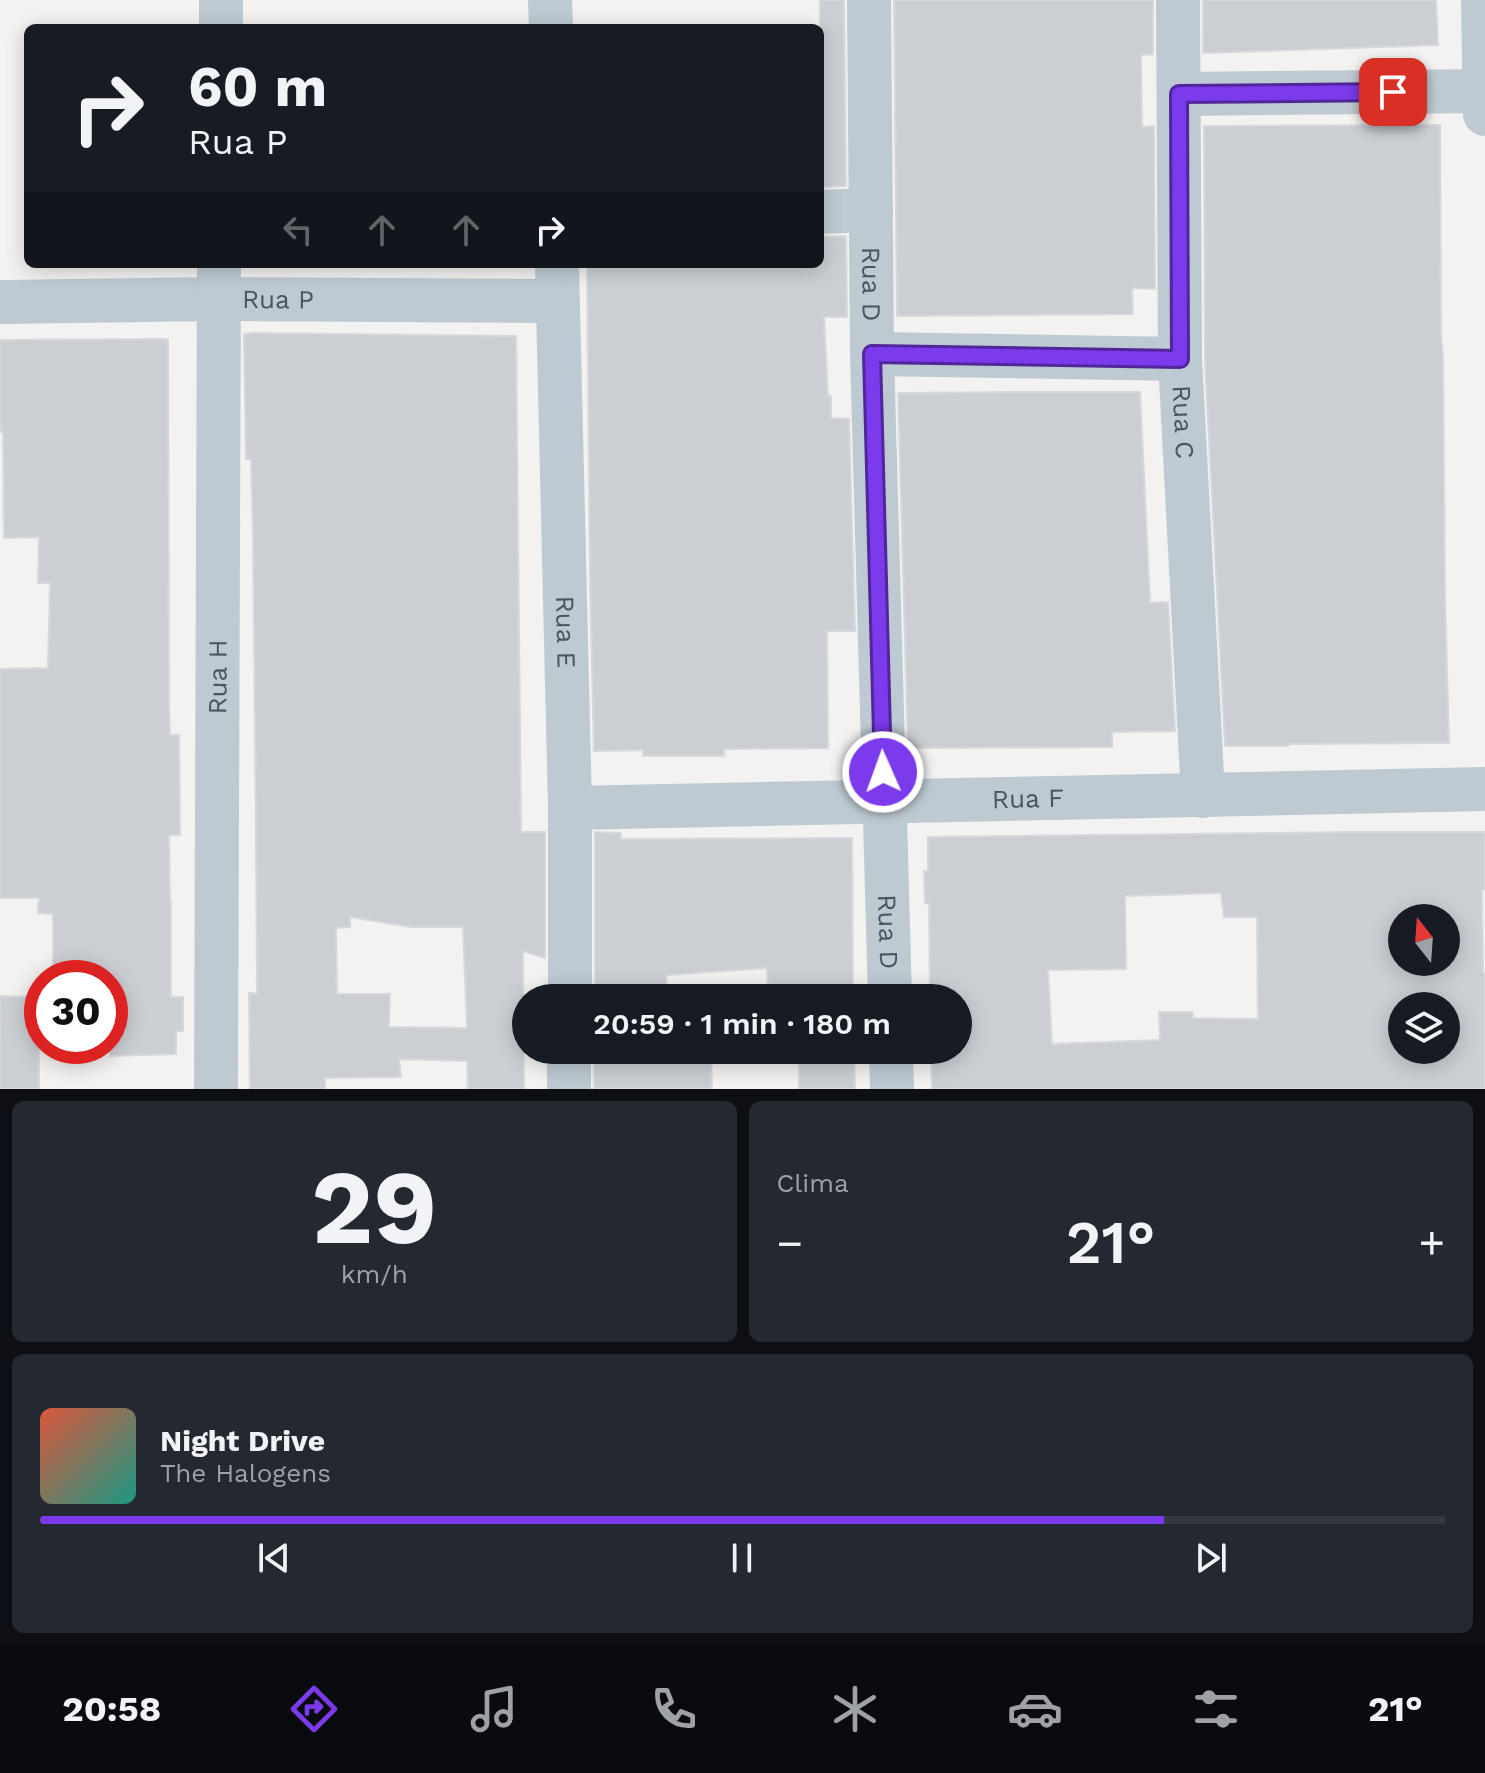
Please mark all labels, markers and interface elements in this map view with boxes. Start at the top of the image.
text: 60 m [188,54,327,120]
icon: right [56,56,160,160]
pin [1359,58,1427,126]
icon: arrive [1371,70,1415,114]
text: Rua P [188,121,288,163]
icon: left [276,208,320,252]
icon: ahead [360,208,404,252]
icon: ahead [444,208,488,252]
icon: right [528,208,572,252]
street label: Rua D [856,246,887,322]
street label: Rua P [242,284,314,315]
street label: Rua C [1166,384,1200,460]
street label: Rua E [550,595,582,669]
street label: Rua H [202,639,233,715]
position arrow [841,730,925,814]
street label: Rua F [992,783,1064,814]
street label: Rua D [872,894,904,970]
north arrow [1388,904,1460,976]
map controls [1388,904,1460,1064]
speed limit sign: 30 [24,960,128,1064]
button: layers [1388,992,1460,1064]
text: 20:59 · 1 min · 180 m [593,1006,891,1041]
text: 29 [311,1146,437,1268]
text: Clima [777,1168,849,1198]
text: 21° [1066,1207,1155,1278]
text: − [777,1217,803,1269]
text: + [1418,1217,1445,1269]
text: km/h [341,1259,408,1289]
text: Night Drive [160,1423,325,1458]
text: The Halogens [160,1458,331,1488]
icon: previous [252,1536,296,1580]
icon: pause [720,1536,764,1580]
icon: next [1189,1536,1233,1580]
icon: directions [286,1681,342,1737]
icon: music [466,1681,522,1737]
icon: phone [646,1681,702,1737]
icon: climate [827,1681,883,1737]
icon: car [1007,1681,1063,1737]
icon: filters [1188,1681,1244,1737]
text: 20:58 [62,1688,161,1730]
text: 21° [1368,1688,1423,1730]

